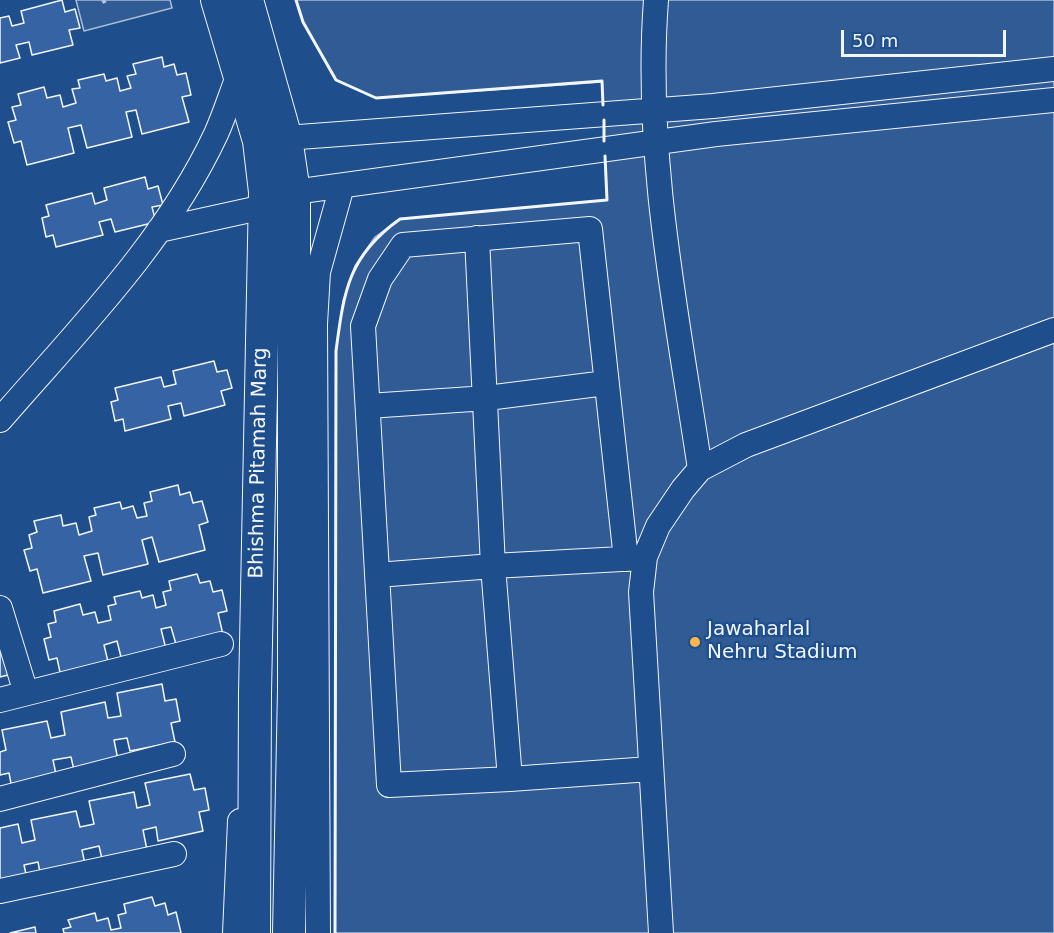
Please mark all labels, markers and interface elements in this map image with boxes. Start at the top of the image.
scale bar [844,18,1009,56]
text: 50 m [852,30,898,51]
street label: Bhishma Pitamah Marg [245,347,273,579]
place label: Jawaharlal Nehru Stadium [707,618,857,665]
marker: Jawaharlal Nehru Stadium [688,635,702,649]

